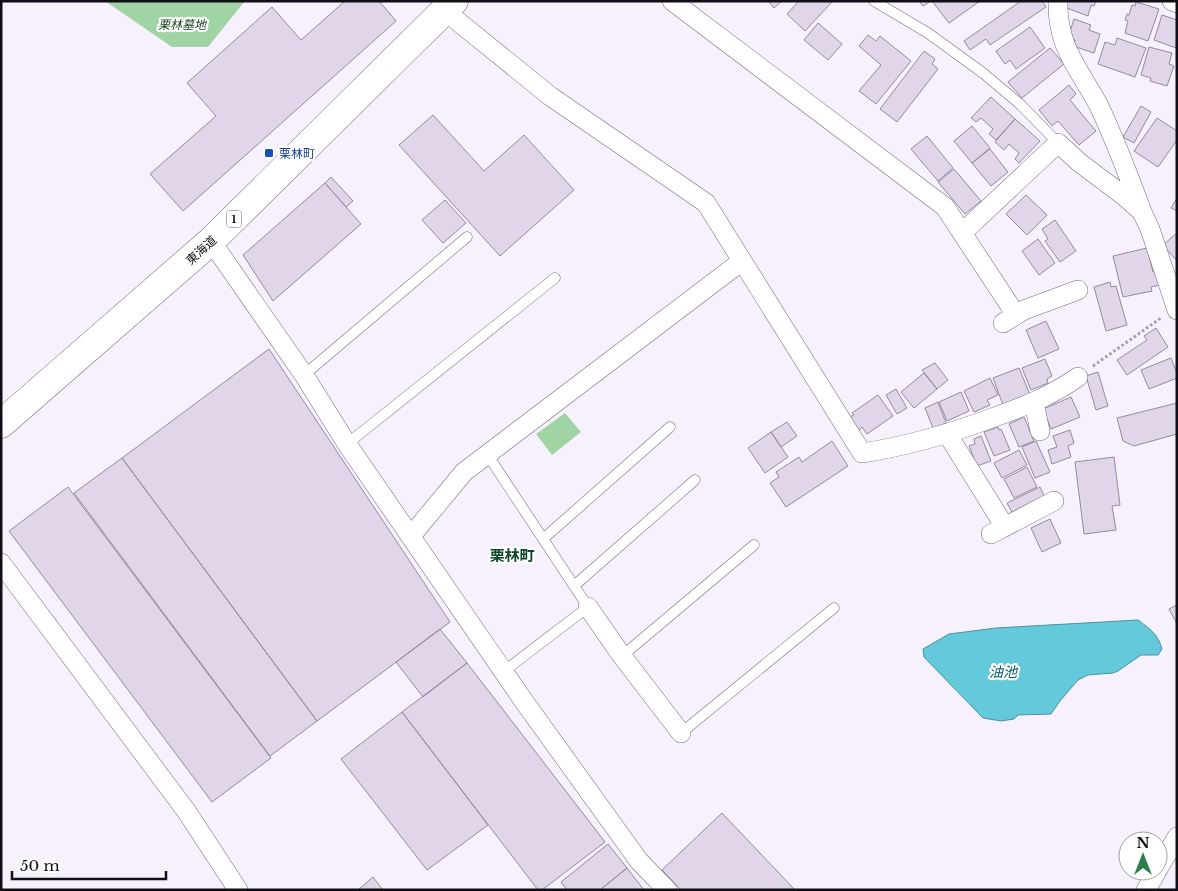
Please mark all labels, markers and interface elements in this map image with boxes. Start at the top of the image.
park label: 栗林墓地 [158,17,208,32]
place label: 栗林町 [279,146,315,161]
marker: 栗林町 [263,147,275,159]
road number: 1 [226,210,242,228]
street label: 東海道 [183,232,219,268]
district label: 栗林町 [489,546,535,565]
water label: 油池 [989,663,1019,681]
north arrow [1118,831,1168,881]
text: N [1136,834,1150,852]
scale bar [12,848,166,880]
text: 50 m [20,856,60,875]

